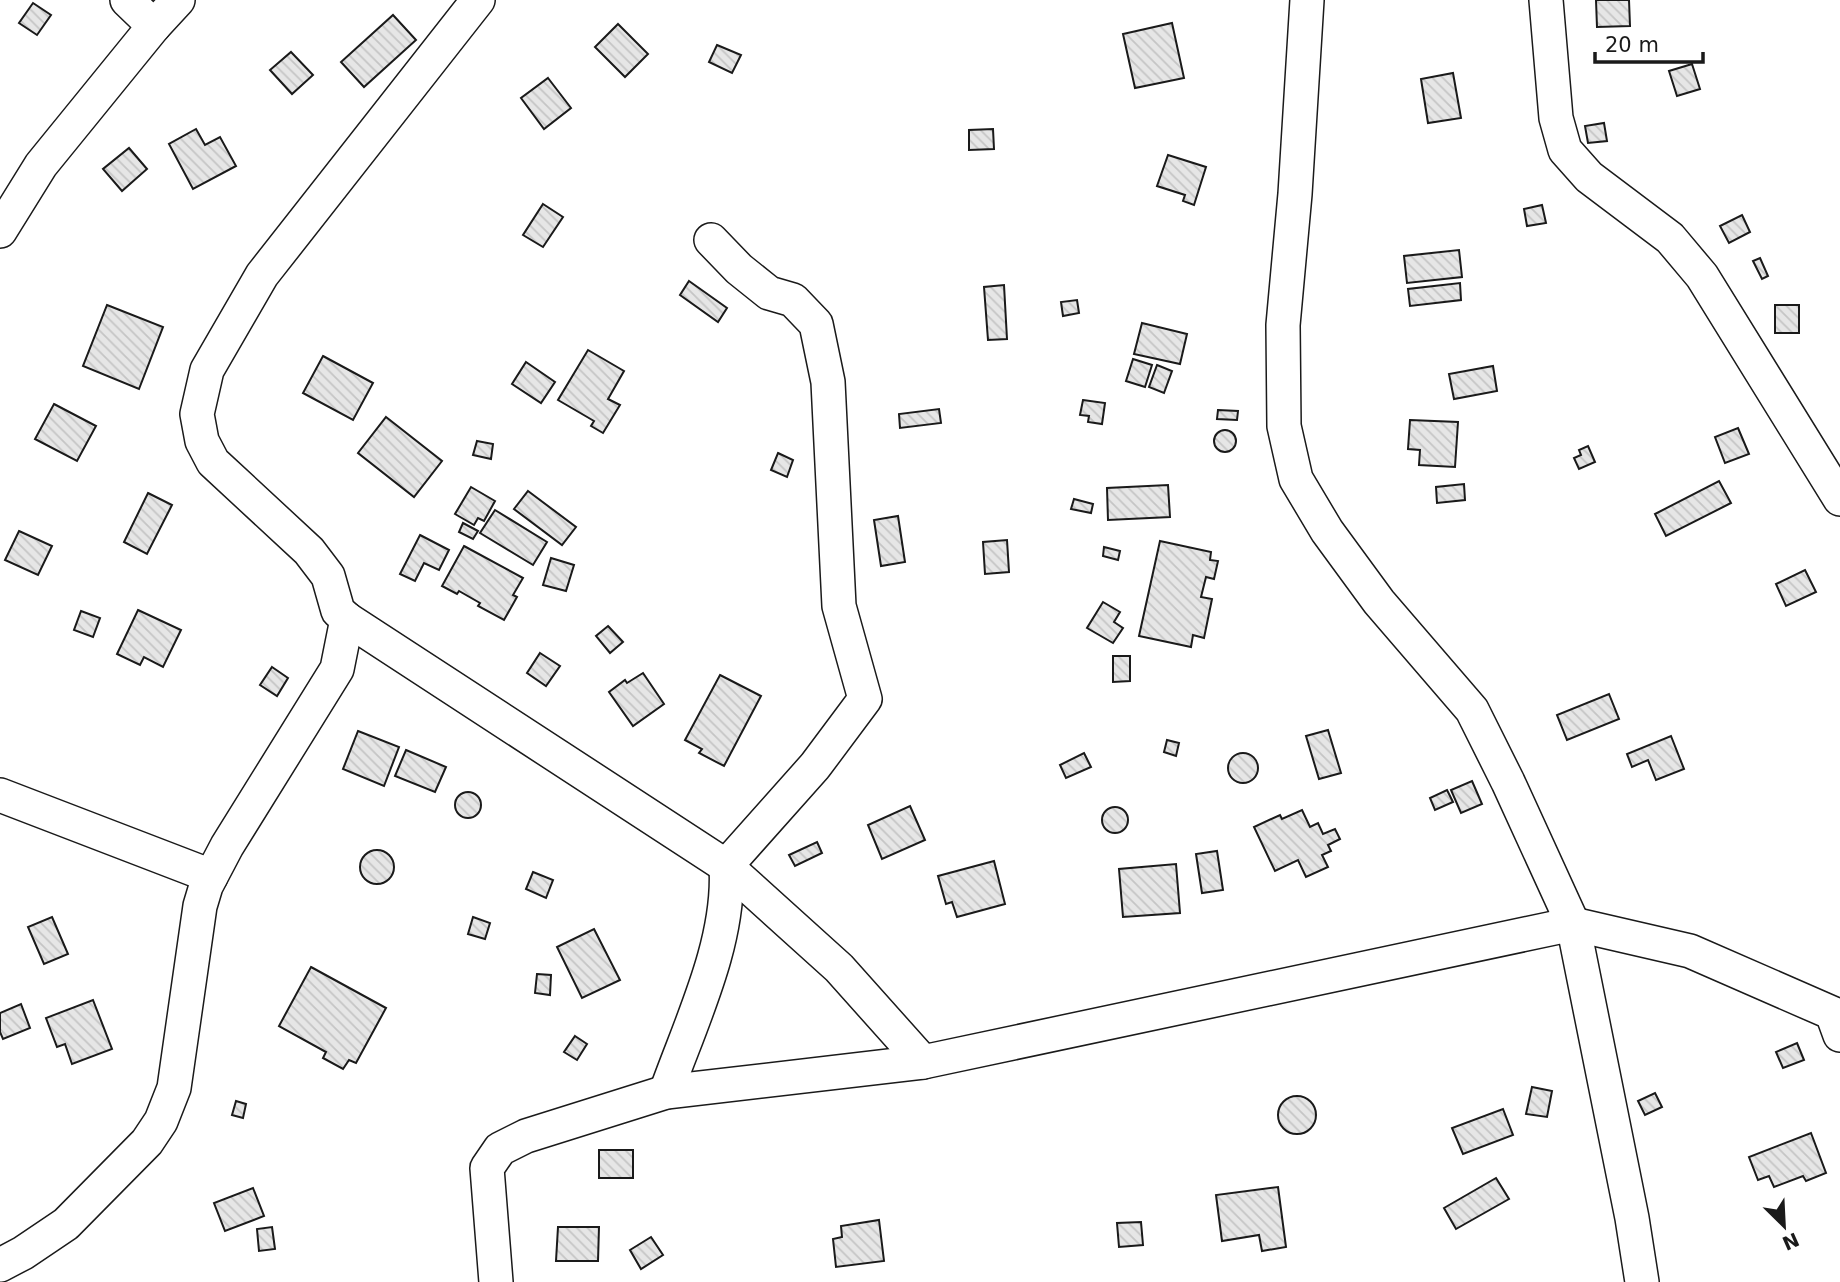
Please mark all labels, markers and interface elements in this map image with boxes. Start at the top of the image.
scale bar [1595,21,1703,65]
text: 20 m [1605,33,1659,57]
north arrow [1749,1191,1819,1261]
text: N [1779,1228,1803,1255]

